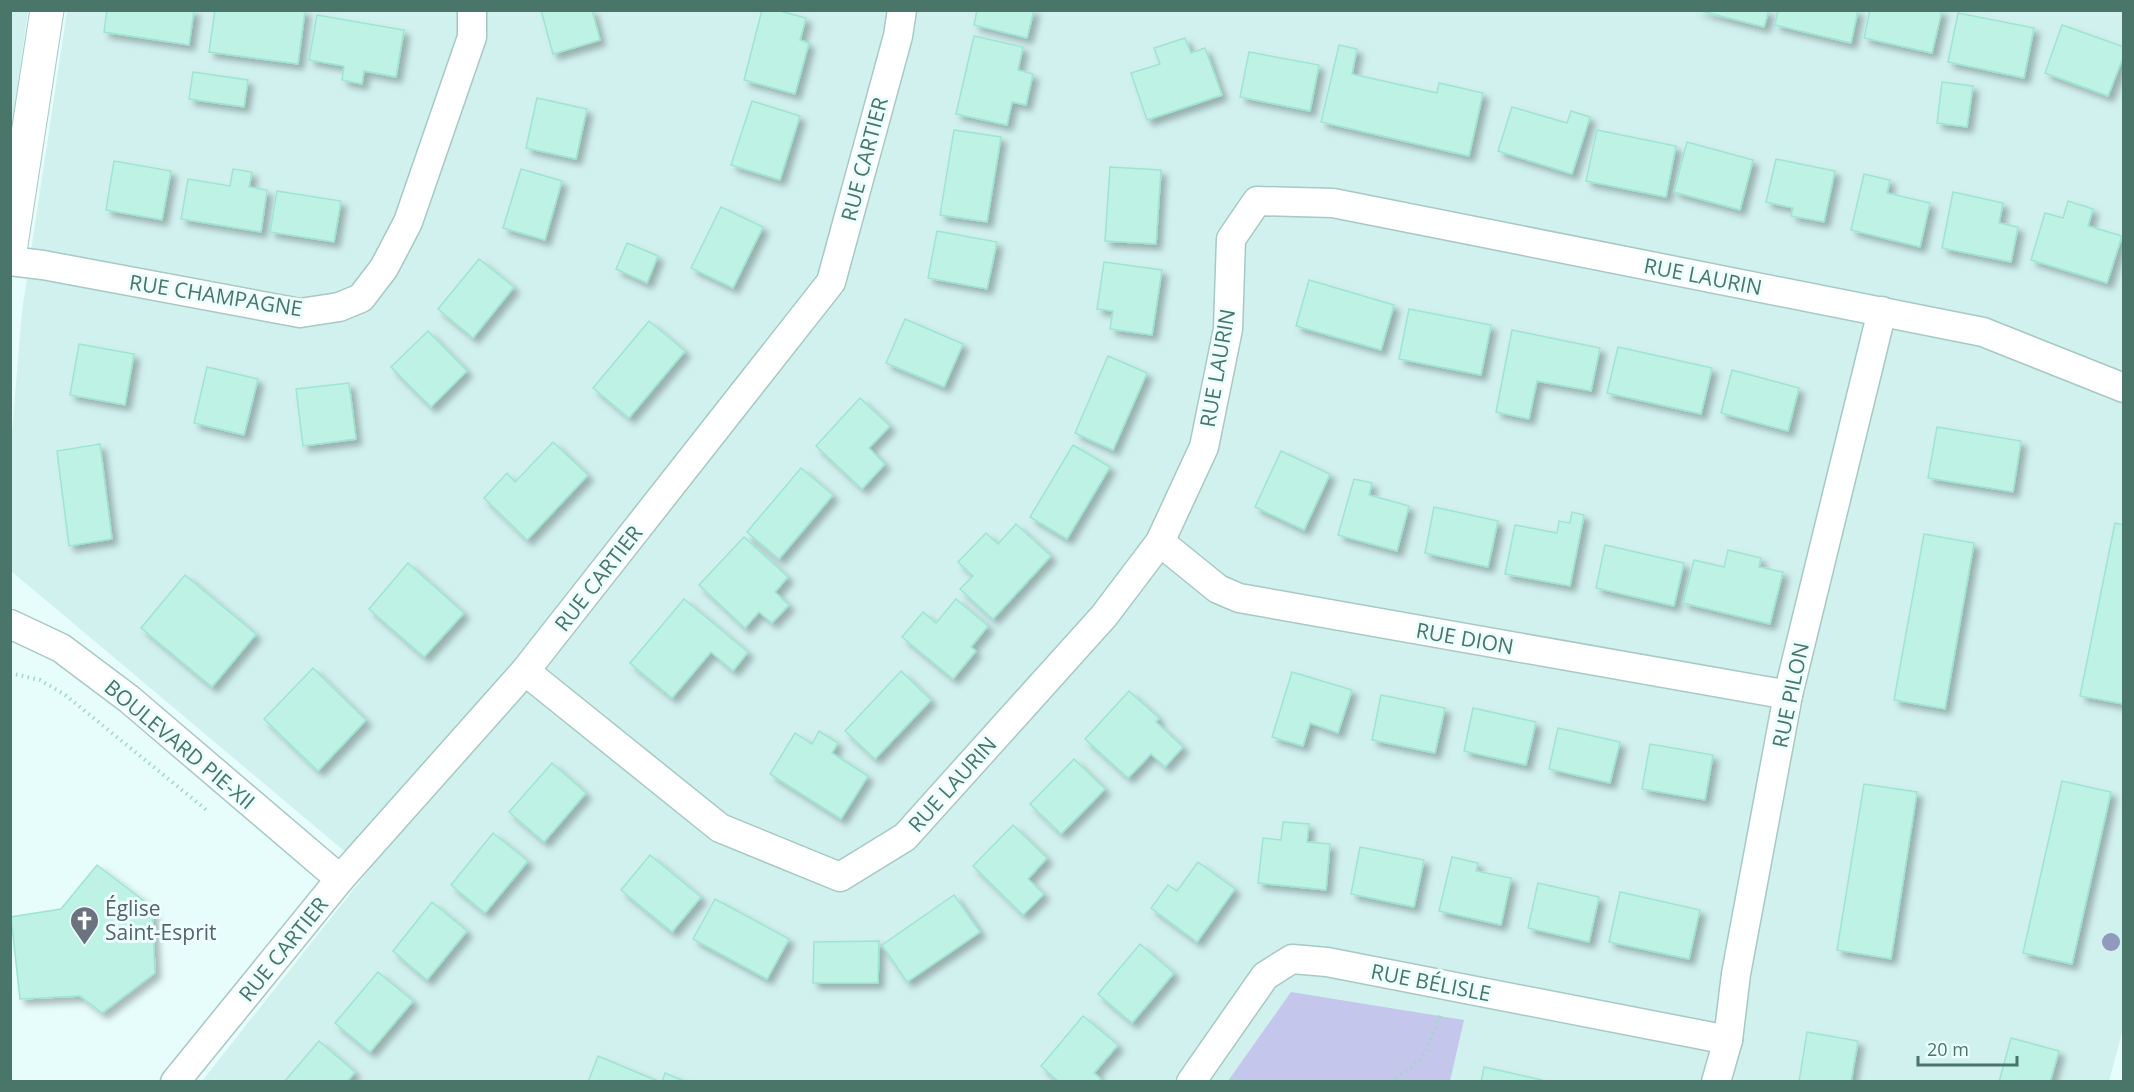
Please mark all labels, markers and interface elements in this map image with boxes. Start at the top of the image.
street label: RUE CARTIER [834,94,894,224]
street label: RUE LAURIN [1642,251,1764,301]
street label: RUE CHAMPAGNE [127,267,305,323]
street label: RUE LAURIN [1193,307,1241,429]
street label: RUE CARTIER [548,519,648,637]
street label: RUE DION [1414,616,1516,660]
street label: RUE PILON [1765,640,1815,750]
street label: BOULEVARD PIE-XII [99,673,261,815]
street label: RUE LAURIN [902,730,1002,838]
street label: RUE CARTIER [232,891,334,1007]
place label: Église Saint-Esprit [105,894,217,946]
church icon: Église Saint-Esprit [68,904,100,946]
street label: RUE BÉLISLE [1369,957,1493,1007]
scale bar [1918,1029,2017,1067]
text: 20 m [1927,1037,1969,1061]

